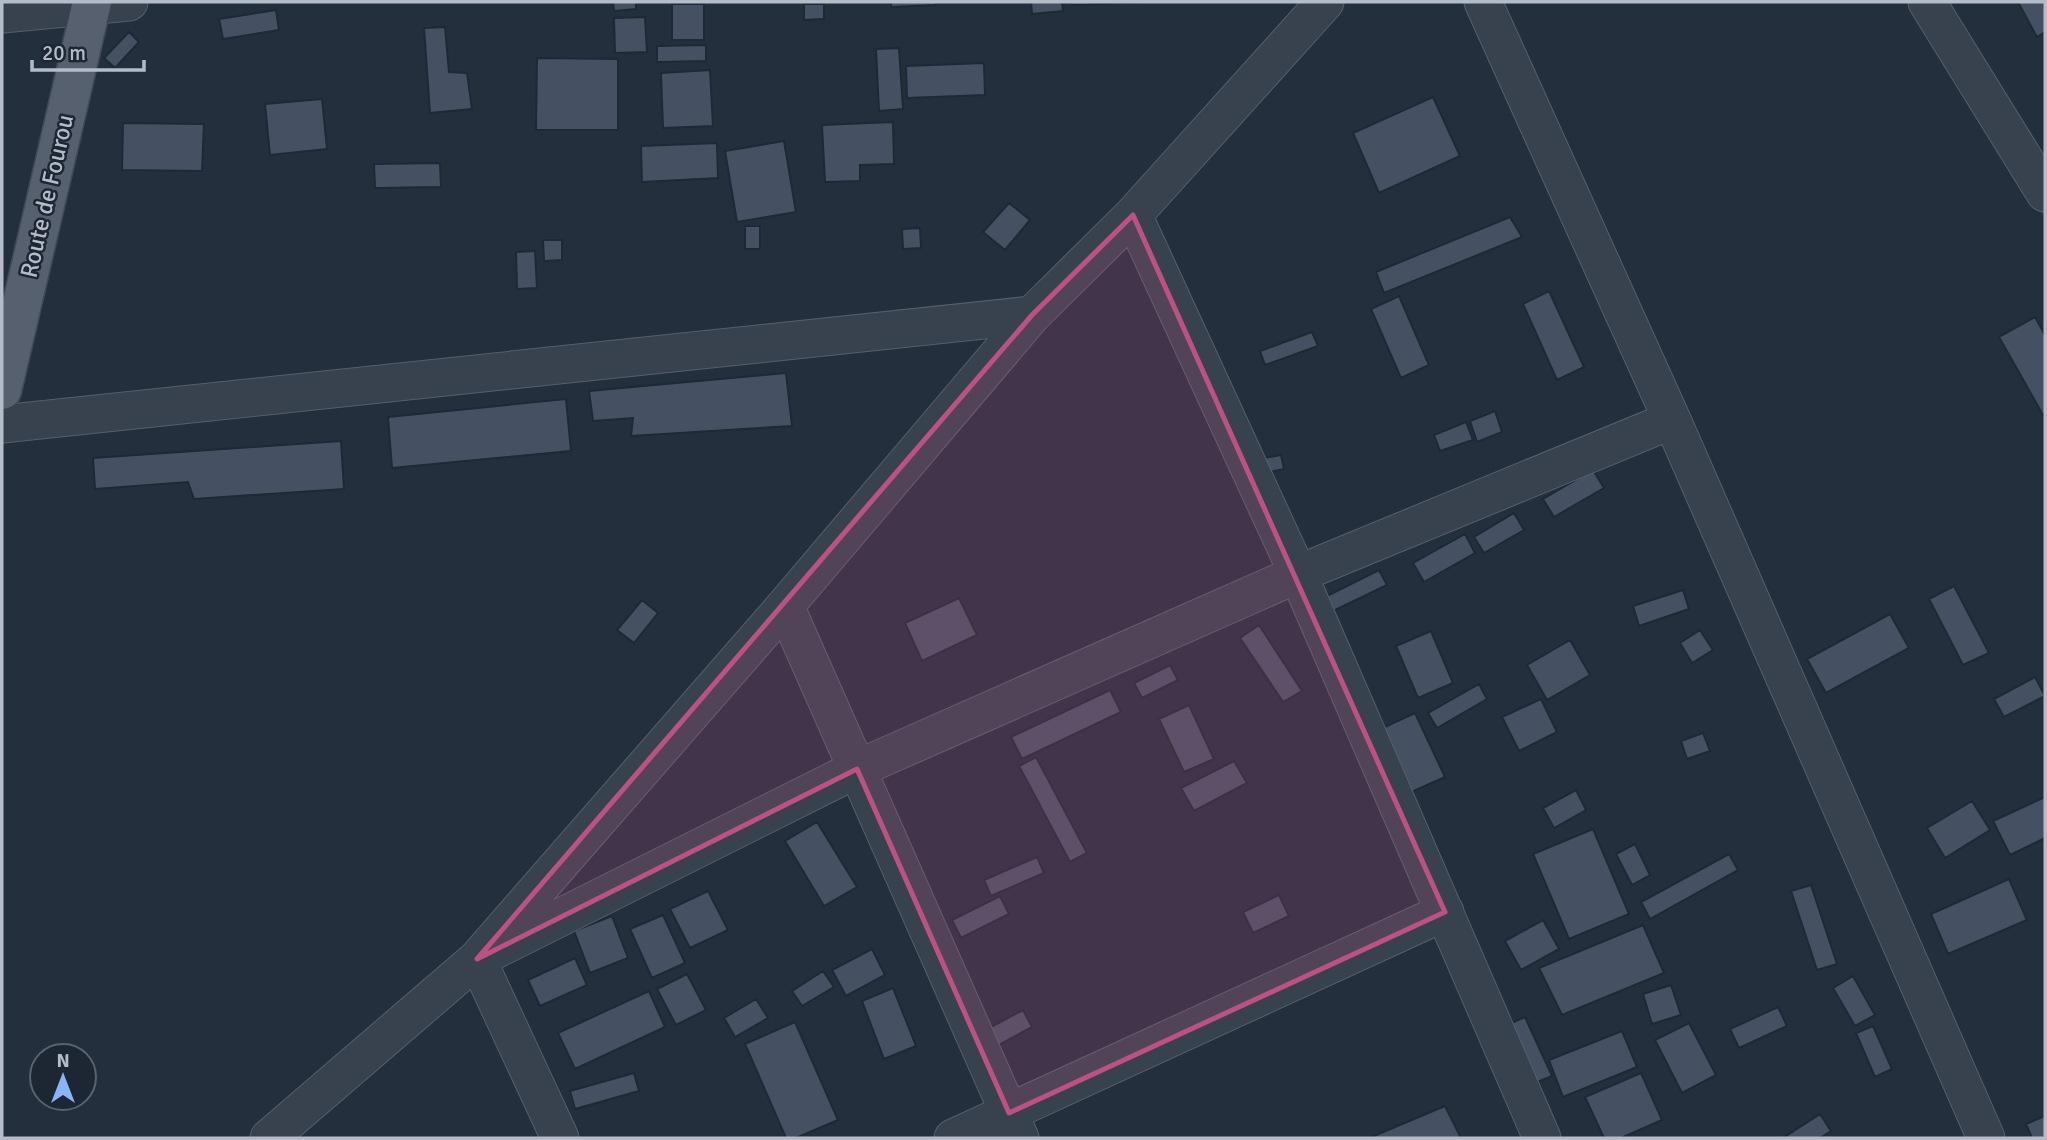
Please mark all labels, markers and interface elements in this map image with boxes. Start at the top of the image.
scale bar [32,28,144,72]
text: 20 m [42,40,86,66]
street label: Route de Fourou [14,111,80,281]
north arrow [28,1042,98,1112]
text: N [56,1049,70,1073]

